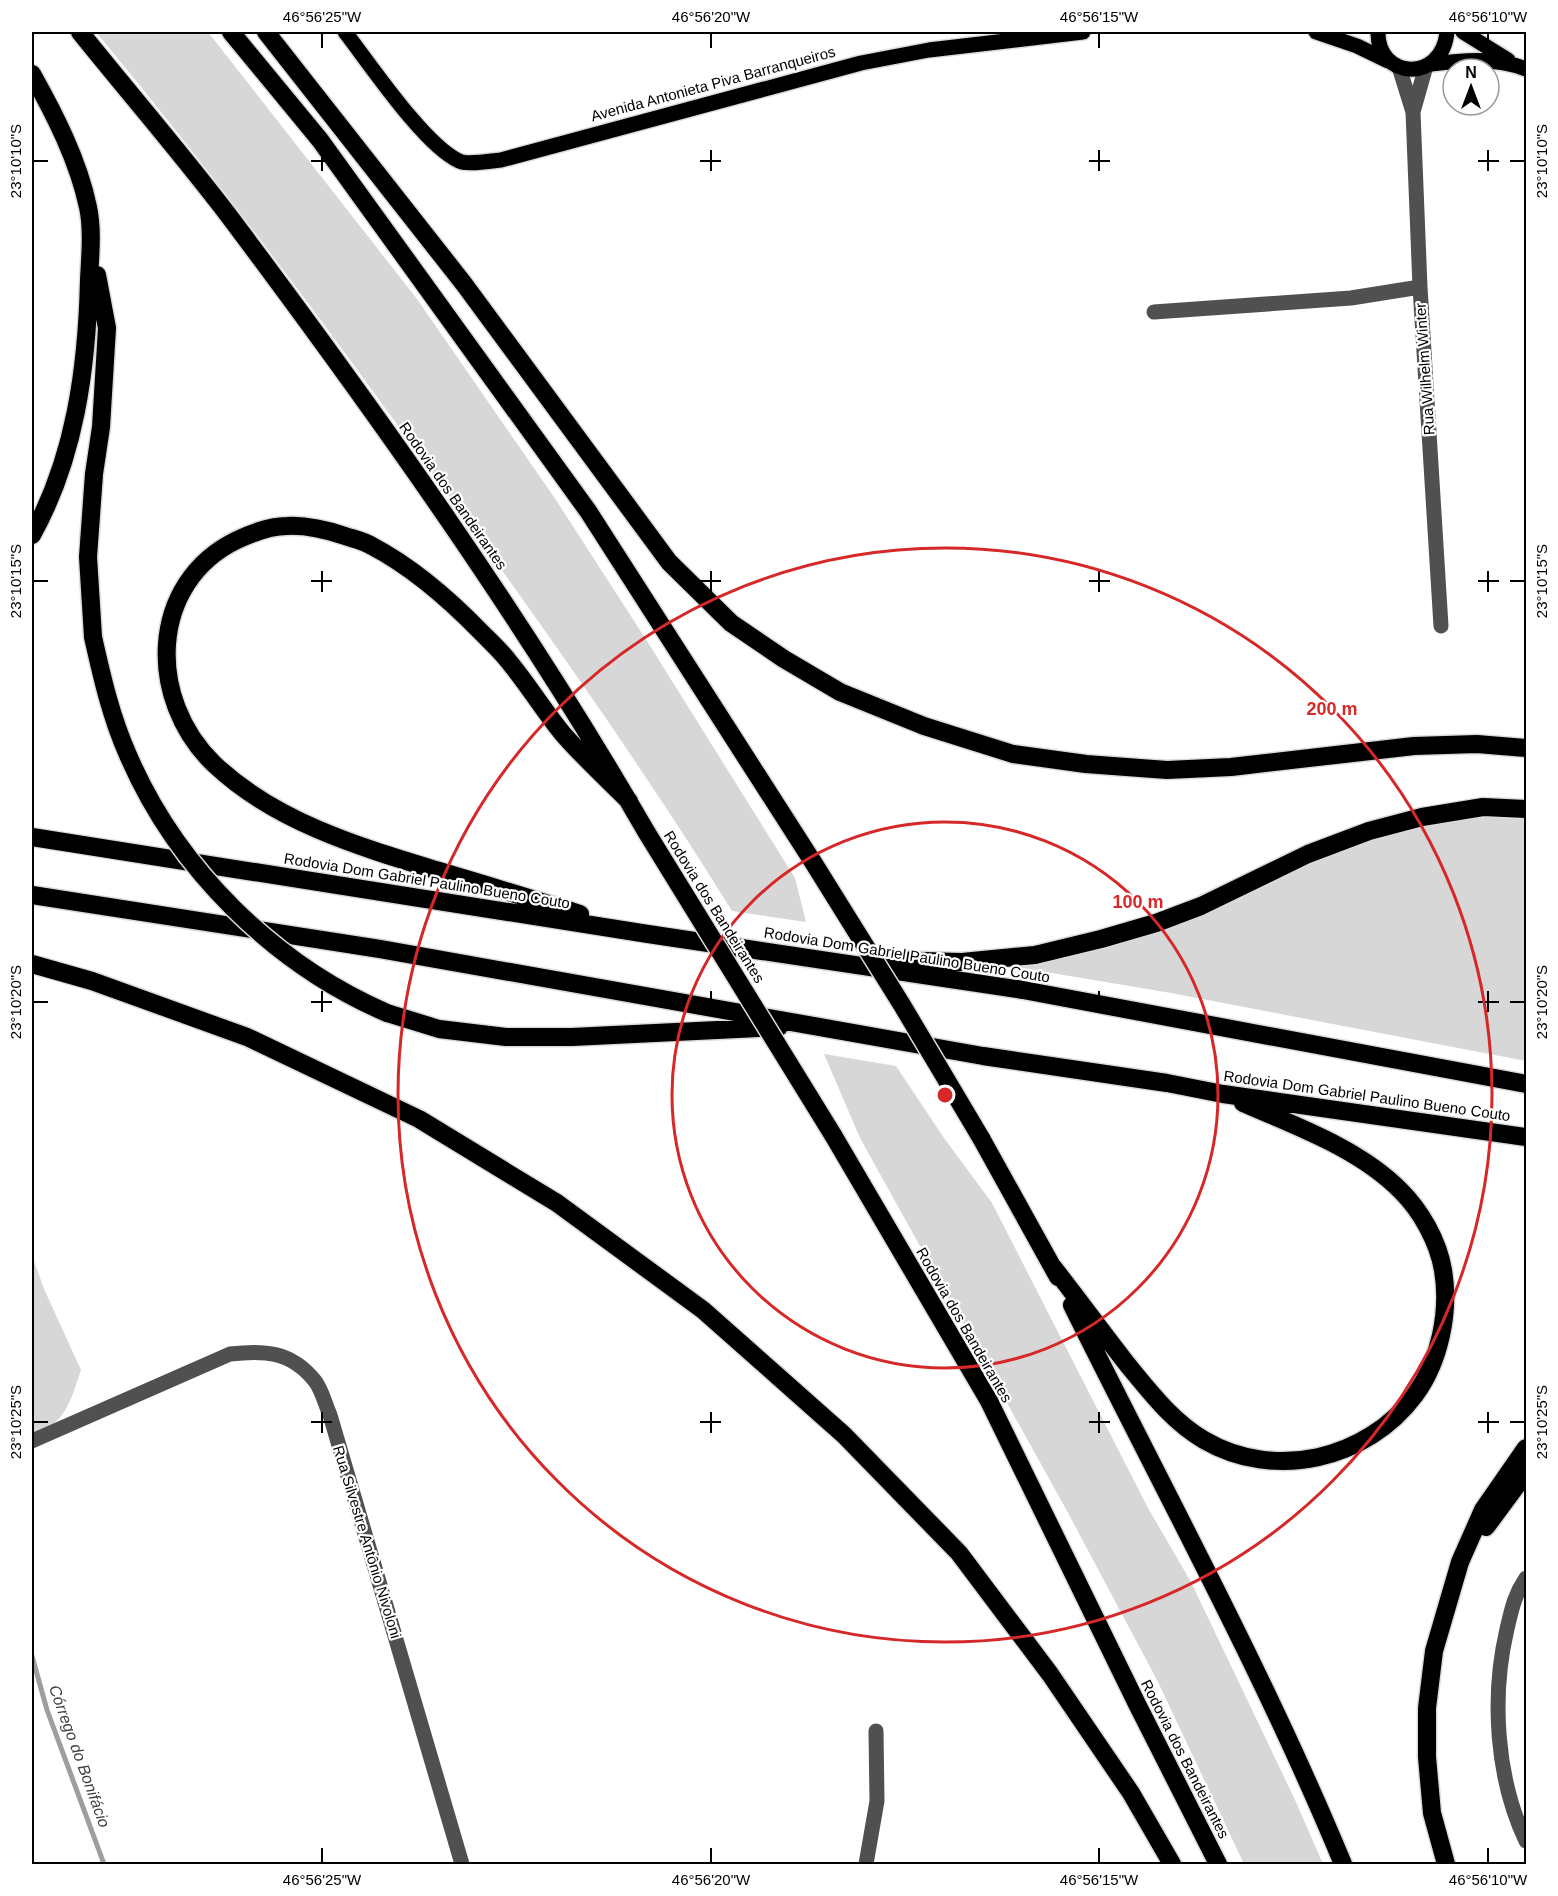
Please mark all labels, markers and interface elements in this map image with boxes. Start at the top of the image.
text: 46°56'25"W [283,8,362,25]
text: 46°56'20"W [672,8,751,25]
text: 46°56'15"W [1060,8,1139,25]
text: 46°56'10"W [1449,8,1528,25]
street label: Avenida Antonieta Piva Barranqueiros [589,43,837,124]
north arrow [1441,57,1501,117]
text: N [1465,64,1477,81]
text: 23°10'10"S [7,124,24,198]
text: 23°10'10"S [1533,124,1550,198]
street label: Rua Wilhelm Winter [1411,302,1438,436]
street label: Rodovia dos Bandeirantes [396,419,511,573]
text: 23°10'15"S [7,544,24,618]
text: 23°10'15"S [1533,544,1550,618]
text: 200 m [1306,699,1358,719]
street label: Rodovia dos Bandeirantes [661,828,768,986]
street label: Rodovia Dom Gabriel Paulino Bueno Couto [283,849,571,912]
text: 100 m [1112,892,1164,912]
street label: Rodovia Dom Gabriel Paulino Bueno Couto [763,923,1051,986]
text: 23°10'20"S [7,965,24,1039]
text: 23°10'20"S [1533,965,1550,1039]
street label: Rodovia Dom Gabriel Paulino Bueno Couto [1223,1067,1512,1124]
centre of rings [935,1085,955,1105]
street label: Rodovia dos Bandeirantes [913,1244,1016,1405]
text: 23°10'25"S [7,1385,24,1459]
text: 23°10'25"S [1533,1385,1550,1459]
street label: Rua Silvestre Antônio Nivoloni [330,1443,405,1640]
street label: Rodovia dos Bandeirantes [1138,1677,1233,1841]
water label: Córrego do Bonifácio [46,1683,113,1830]
text: 46°56'25"W [283,1871,362,1888]
text: 46°56'20"W [672,1871,751,1888]
text: 46°56'15"W [1060,1871,1139,1888]
text: 46°56'10"W [1449,1871,1528,1888]

